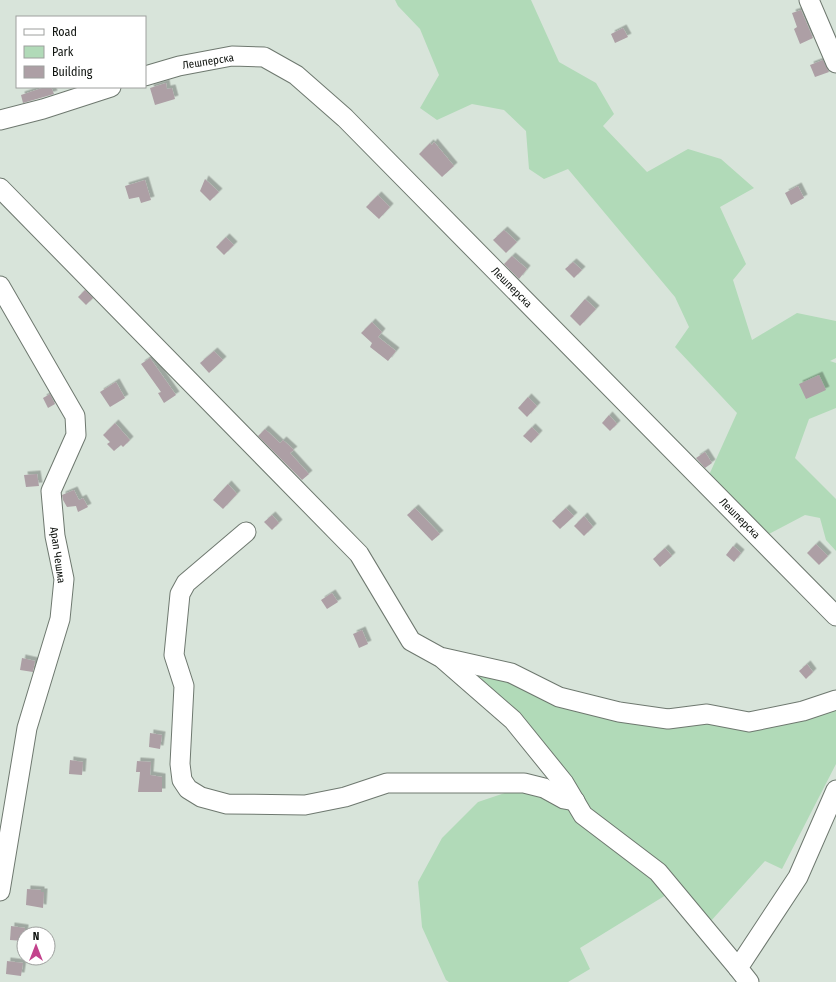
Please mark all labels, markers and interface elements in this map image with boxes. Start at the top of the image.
legend [16,16,146,88]
text: Road [52,25,77,39]
text: Park [52,45,74,59]
street label: Лешперска [181,51,235,72]
text: Building [52,65,93,79]
street label: Лешперска [489,264,535,310]
street label: Лешперска [717,495,763,541]
street label: Арап Чешма [47,526,68,584]
north arrow [16,926,56,966]
text: N [33,930,39,943]

